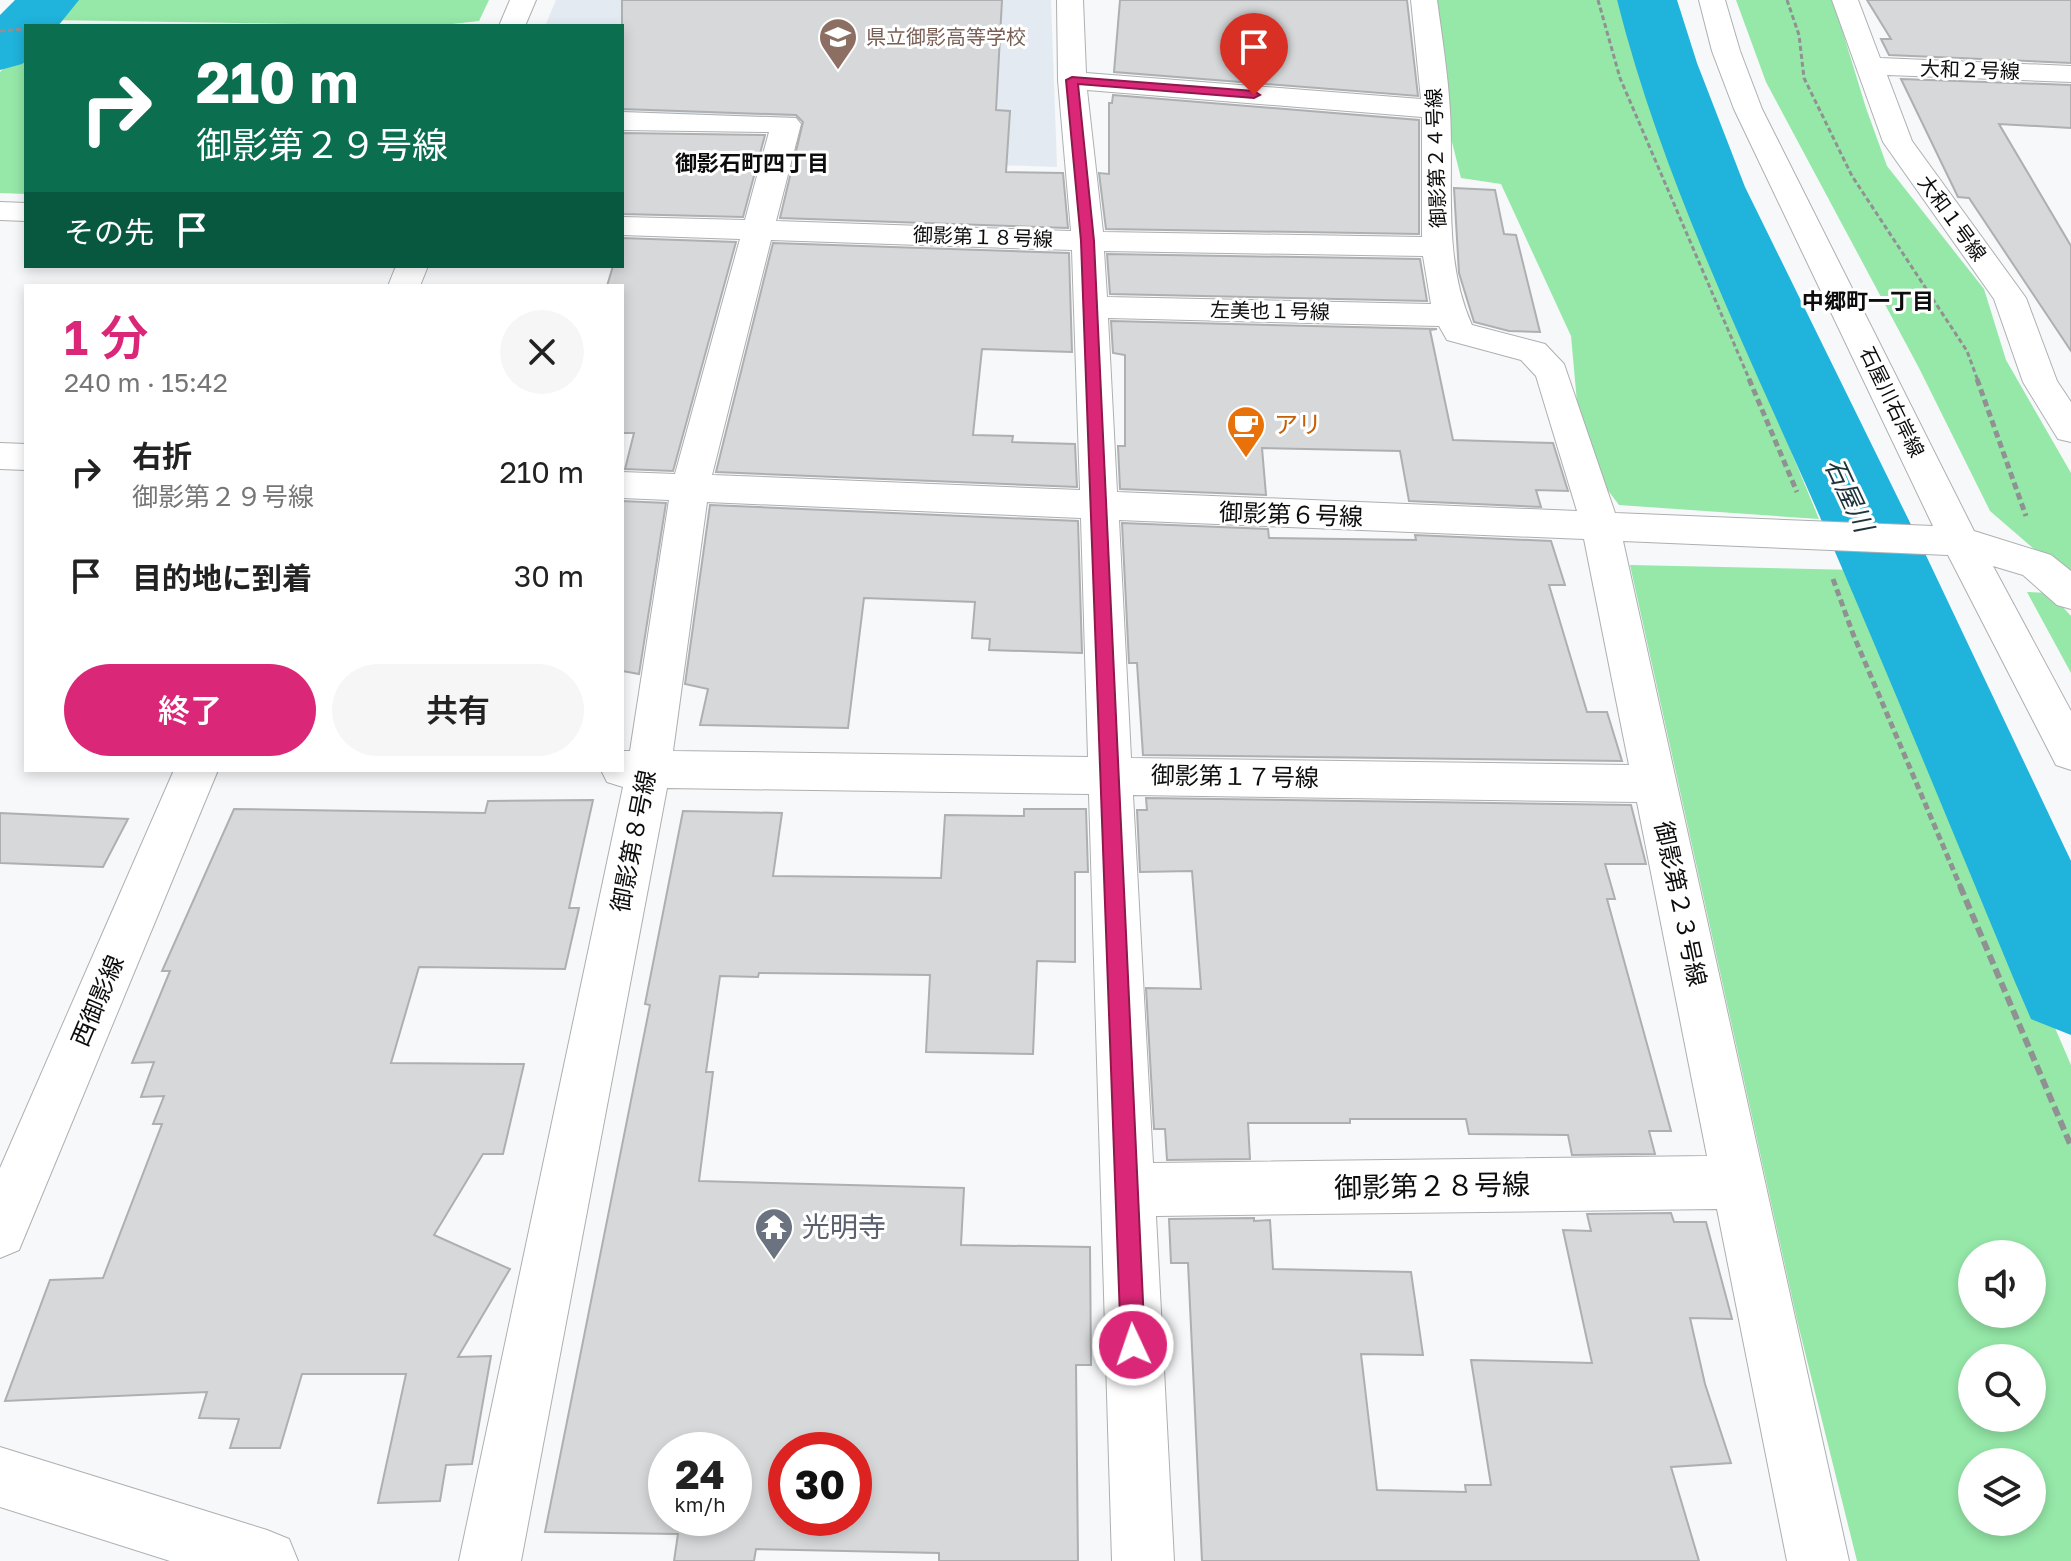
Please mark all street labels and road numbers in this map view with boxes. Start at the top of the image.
street label: 大和２号線 [1920,55,2020,83]
street label: 御影第２４号線 [1421,88,1449,228]
street label: 大和１号線 [1914,170,1992,265]
street label: 御影第１８号線 [913,222,1053,250]
street label: 左美也１号線 [1210,297,1330,323]
street label: 石屋川右岸線 [1856,342,1930,461]
street label: 御影第６号線 [1219,496,1364,531]
street label: 御影第１７号線 [1151,760,1319,791]
street label: 御影第８号線 [605,767,660,914]
street label: 御影第２３号線 [1650,819,1713,989]
street label: 西御影線 [65,951,129,1050]
street label: 御影第２８号線 [1334,1167,1530,1204]

